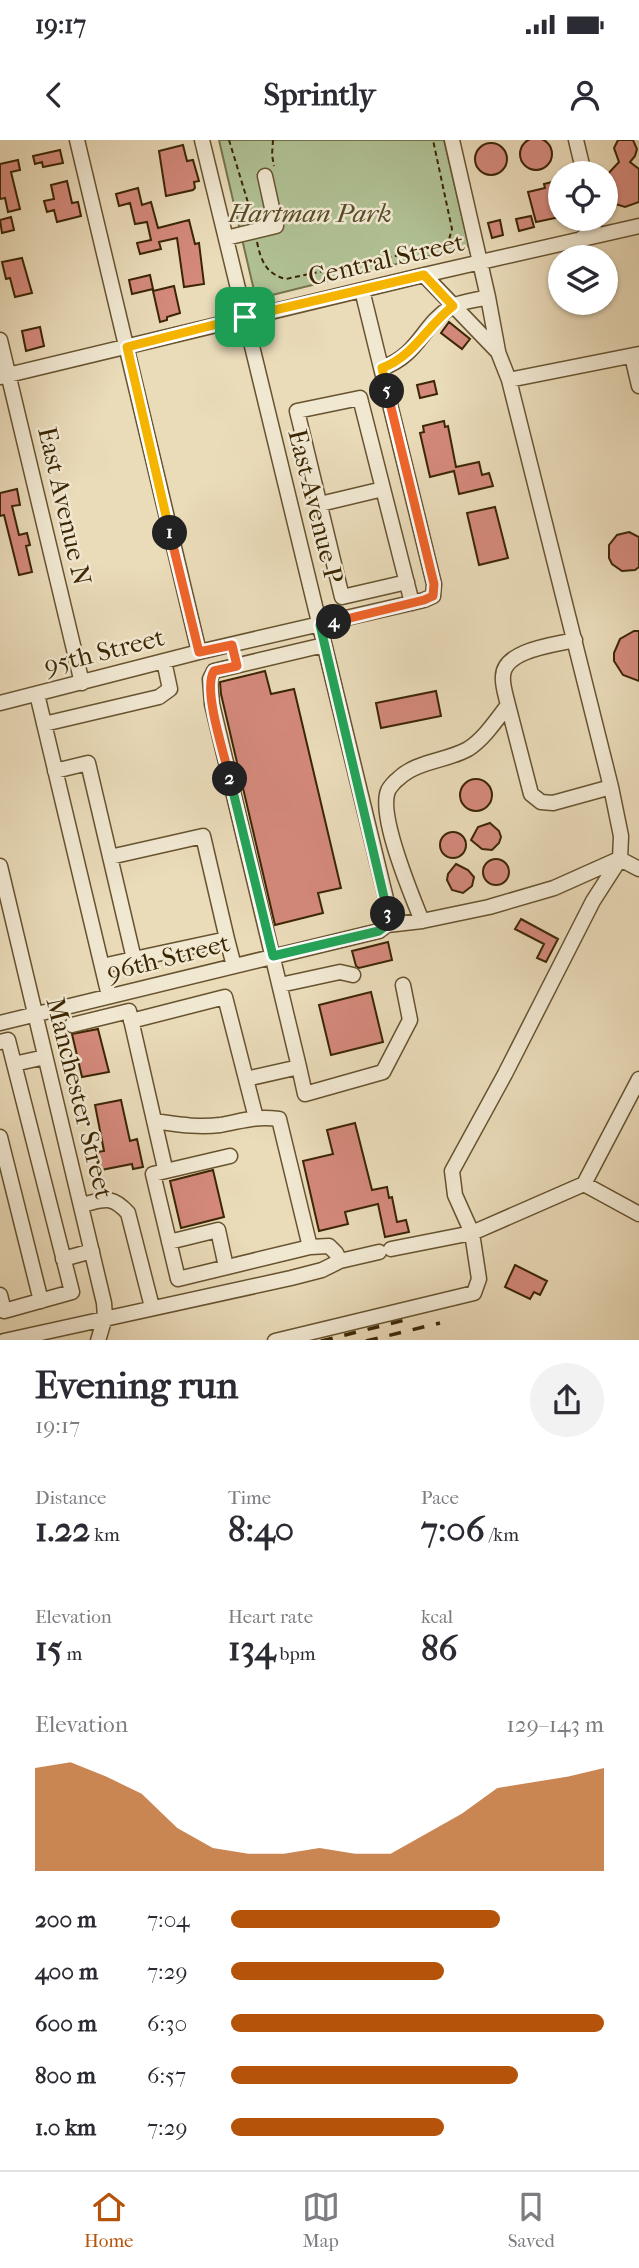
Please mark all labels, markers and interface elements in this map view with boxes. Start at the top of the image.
text: 19:17 [35,9,86,40]
icon: back [35,76,73,114]
text: Sprintly [264,76,375,113]
icon: person [566,76,604,114]
map controls [548,161,618,315]
button: locate [548,161,618,231]
park label: Hartman Park [227,198,392,229]
street label: Central Street [305,226,468,292]
button: layers [548,245,618,315]
pin [215,287,275,347]
icon: arrive [226,298,264,336]
pin: 5 [370,373,404,408]
text: 5 [382,379,391,401]
street label: East Avenue N [31,424,98,589]
street label: East Avenue P [281,426,350,587]
pin: 1 [152,516,188,550]
text: 1 [166,521,173,543]
pin: 4 [316,604,352,640]
text: 4 [328,610,339,632]
street label: 95th Street [41,621,168,681]
pin: 2 [212,762,247,796]
text: 2 [225,767,234,789]
pin: 3 [370,896,406,932]
text: 3 [384,902,391,924]
street label: 96th Street [103,927,234,988]
street label: Manchester Street [40,994,120,1203]
text: Evening run [35,1363,238,1408]
button: share [530,1363,604,1437]
text: 19:17 [35,1412,80,1439]
text: Distance [35,1487,106,1509]
text: Time [228,1487,271,1509]
text: Pace [421,1487,459,1509]
text: 1.22 [35,1509,90,1550]
text: 8:40 [228,1509,294,1550]
text: 7:06 [421,1509,485,1550]
text: km [90,1524,120,1546]
text: /km [485,1524,519,1546]
text: Elevation [35,1606,112,1628]
text: Heart rate [228,1606,313,1628]
text: kcal [421,1606,453,1628]
text: 15 [35,1628,62,1669]
text: 134 [228,1628,276,1669]
text: 86 [421,1628,458,1669]
text: m [62,1643,82,1665]
text: bpm [276,1643,316,1665]
text: Elevation [35,1711,128,1738]
text: 129–143 m [507,1711,604,1738]
text: 200 m [35,1906,96,1933]
text: 7:04 [147,1906,190,1933]
text: 400 m [35,1958,98,1985]
text: 7:29 [147,1958,188,1985]
text: 600 m [35,2010,97,2037]
text: 6:30 [147,2010,187,2037]
text: 800 m [35,2062,96,2089]
text: 6:57 [147,2062,186,2089]
text: 1.0 km [35,2114,96,2141]
text: 7:29 [147,2114,188,2141]
tab: Home [84,2188,134,2252]
tab: Map [302,2188,340,2252]
tab: Saved [508,2188,555,2252]

